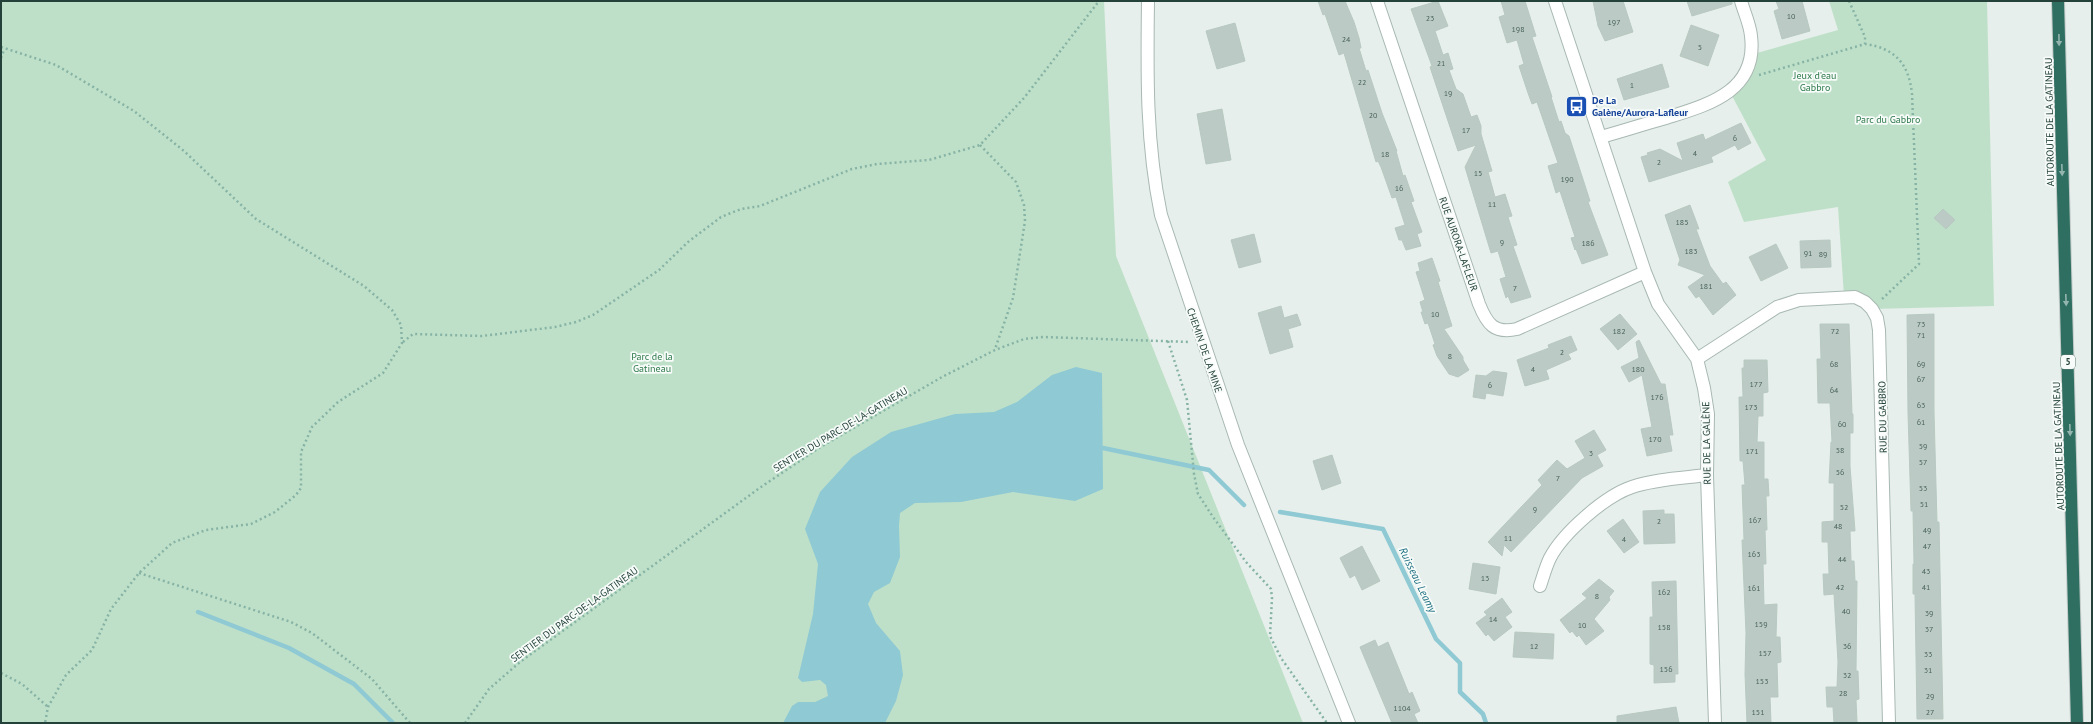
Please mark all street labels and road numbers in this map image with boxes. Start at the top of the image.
street label: AUTOROUTE DE LA GATINEAU [2042,57,2057,187]
street label: RUE AURORA-LAFLEUR [1436,195,1481,293]
street label: CHEMIN DE LA MINE [1184,306,1225,394]
road number: 5 [2061,355,2075,369]
street label: RUE DU GABBRO [1875,381,1890,453]
street label: AUTOROUTE DE LA GATINEAU [2050,381,2067,511]
street label: SENTIER DU PARC-DE-LA-GATINEAU [771,384,910,475]
street label: RUE DE LA GALÈNE [1699,401,1714,485]
street label: SENTIER DU PARC-DE-LA-GATINEAU [508,564,641,665]

